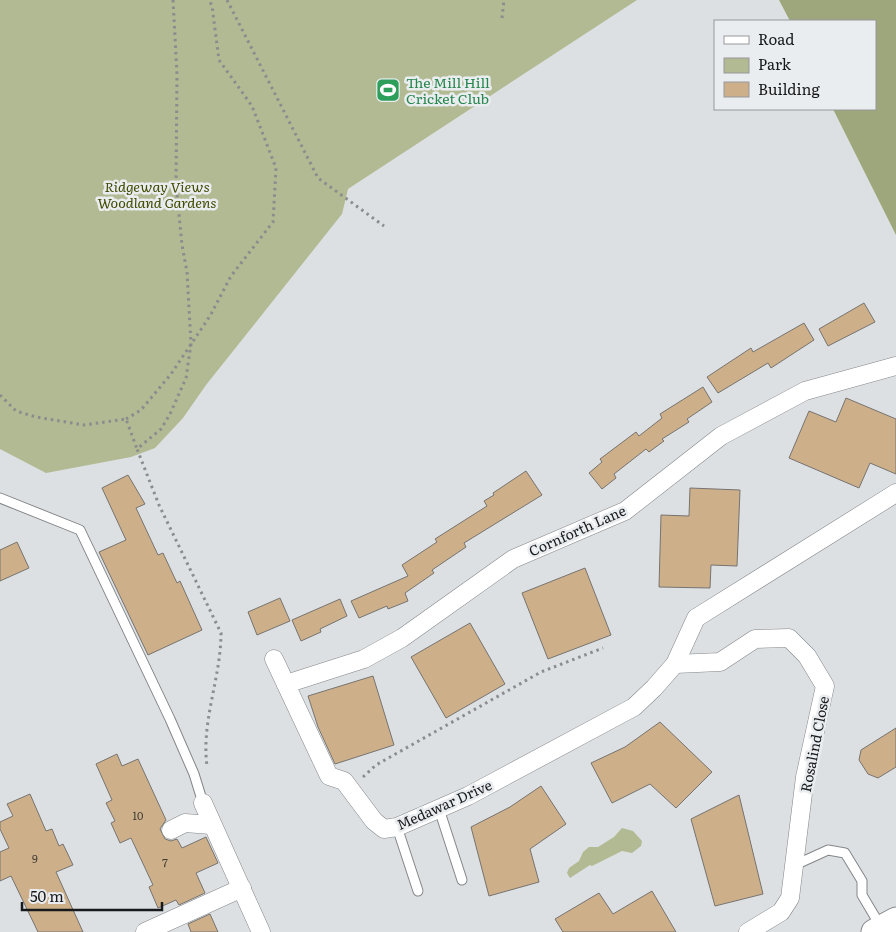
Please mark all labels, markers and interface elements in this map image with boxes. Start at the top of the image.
legend [714,20,876,110]
text: Road [758,27,794,50]
text: Park [758,52,792,75]
place label: The Mill Hill Cricket Club [406,72,490,108]
sports icon: The Mill Hill Cricket Club [375,77,401,103]
text: Building [758,77,820,100]
park label: Ridgeway Views Woodland Gardens [98,176,216,212]
street label: Cornforth Lane [525,500,629,560]
street label: Rosalind Close [795,694,833,794]
street label: Medawar Drive [393,774,495,834]
house number: 10 [133,807,143,823]
house number: 9 [32,850,38,866]
house number: 7 [162,854,168,870]
scale bar [22,880,162,912]
text: 50 m [30,884,64,907]

